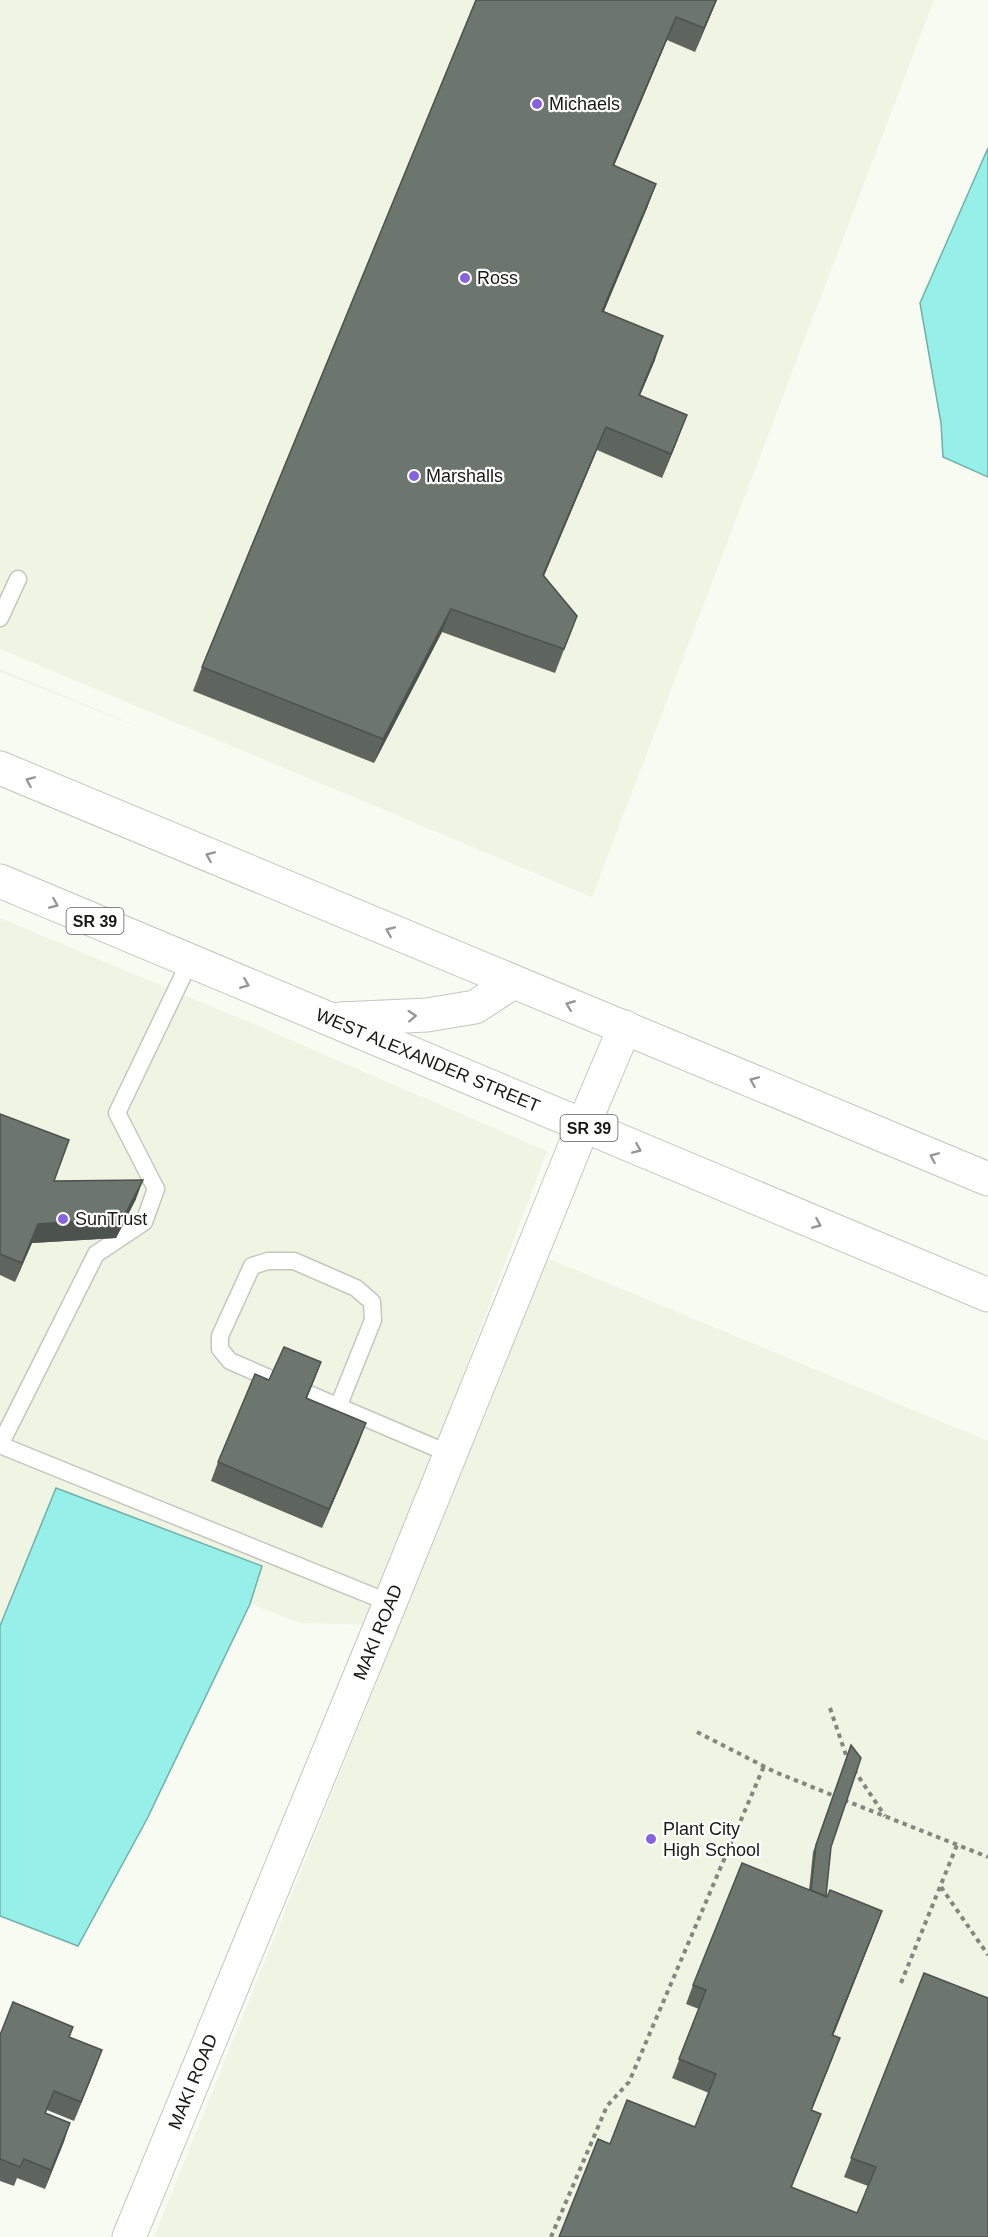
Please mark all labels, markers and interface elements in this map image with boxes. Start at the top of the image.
place label: Michaels [549,94,620,114]
marker: Michaels [530,97,544,111]
place label: Ross [477,268,518,288]
marker: Ross [458,271,472,285]
place label: Marshalls [426,466,503,486]
marker: Marshalls [407,469,421,483]
one-way arrow [25,776,36,788]
one-way arrow [205,851,216,863]
one-way arrow [48,897,59,909]
road number: SR 39 [66,908,124,934]
one-way arrow [385,926,396,938]
one-way arrow [238,977,249,989]
one-way arrow [566,1000,577,1012]
street label: WEST ALEXANDER STREET [313,1005,543,1116]
one-way arrow [407,1009,416,1022]
one-way arrow [750,1076,761,1088]
road number: SR 39 [560,1115,618,1141]
one-way arrow [631,1142,642,1154]
one-way arrow [929,1152,940,1164]
place label: SunTrust [75,1209,147,1229]
marker: SunTrust [56,1212,70,1226]
one-way arrow [811,1217,822,1229]
street label: MAKI ROAD [349,1582,406,1683]
place label: Plant City High School [663,1819,760,1860]
marker: Plant City High School [644,1832,658,1846]
street label: MAKI ROAD [164,2031,221,2132]

